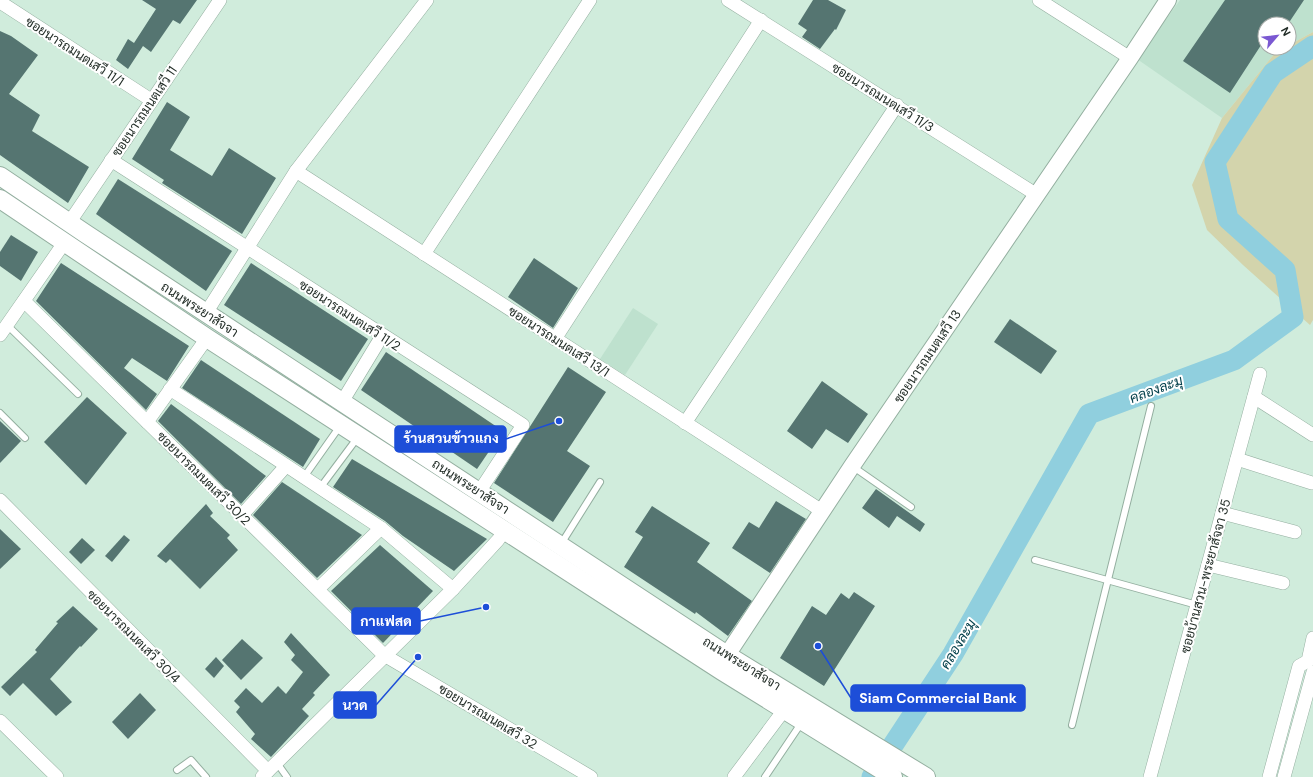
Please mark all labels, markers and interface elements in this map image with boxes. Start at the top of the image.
street label: ซอยนารถมนตเสวี 11/1 [22,12,128,90]
north arrow [1257,16,1297,56]
text: N [1278,24,1294,38]
street label: ซอยนารถมนตเสวี 11/3 [828,58,938,136]
street label: ซอยนารถมนตเสวี 11 [107,62,181,160]
street label: ซอยนารถมนตเสวี 11/2 [296,275,404,355]
street label: ถนนพระยาสัจจา [158,278,242,341]
street label: ซอยนารถมนตเสวี 13/1 [505,301,613,381]
street label: ซอยนารถมนตเสวี 13 [889,306,965,406]
water label: คลองละมุ [1127,371,1186,408]
callout: ร้านสวนข้าวแกง [395,426,506,452]
street label: ซอยนารถมนตเสวี 30/2 [153,427,255,529]
text: ร้านสวนข้าวแกง [403,429,499,447]
street label: ถนนพระยาสัจจา [429,455,513,518]
street label: ซอยบ้านสวน-พระยาสัจจา 35 [1176,497,1234,655]
street label: ซอยนารถมนตเสวี 30/4 [83,585,185,687]
callout: กาแฟสด [352,608,420,634]
text: กาแฟสด [360,612,412,630]
water label: คลองละมุ [936,615,981,673]
street label: ถนนพระยาสัจจา [700,633,784,694]
street label: ซอยนารถมนตเสวี 32 [435,679,541,753]
callout: Siam Commercial Bank [851,685,1025,711]
text: Siam Commercial Bank [859,689,1017,707]
callout: นวด [334,692,376,718]
text: นวด [342,696,368,714]

